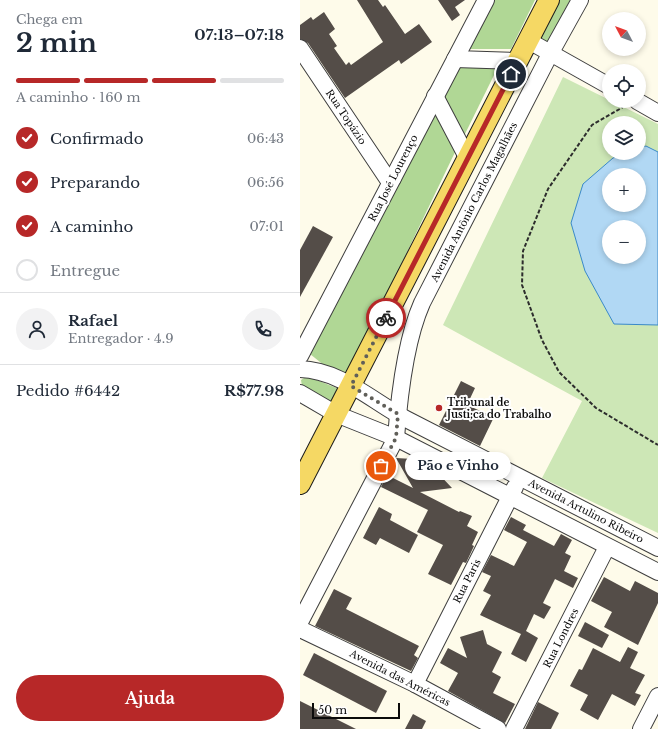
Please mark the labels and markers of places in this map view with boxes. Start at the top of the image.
pin [494,57,528,91]
place label: Tribunal de Justi;ca do Trabalho [445,396,552,421]
marker: Tribunal de Justi;ca do Trabalho [434,403,444,413]
pin [364,449,398,483]
callout: Pão e Vinho [405,452,511,480]

